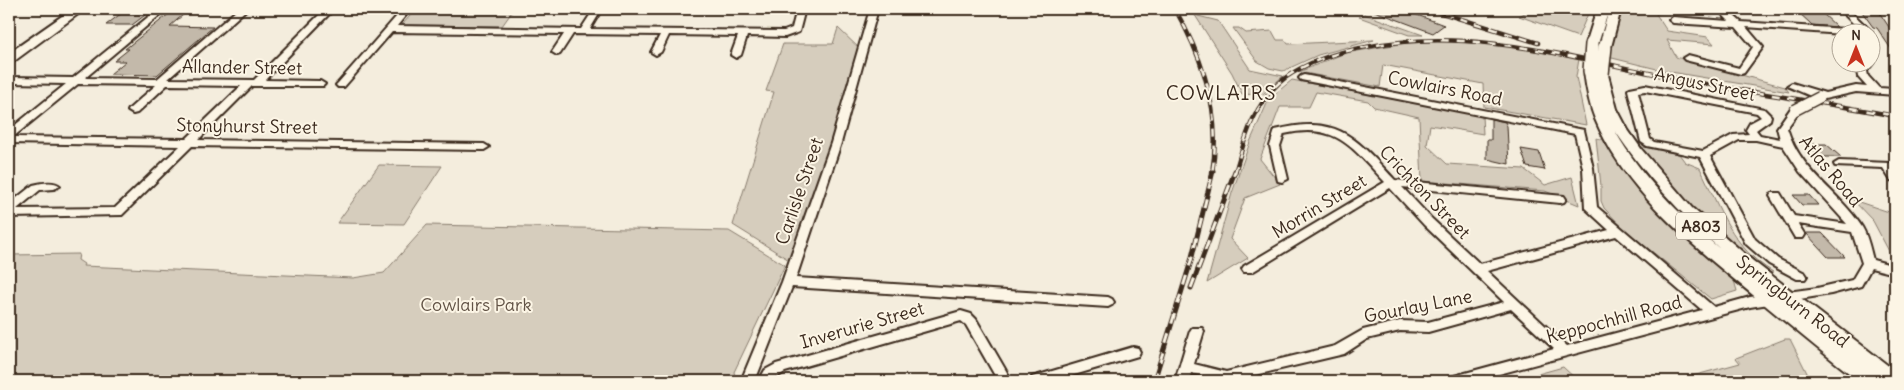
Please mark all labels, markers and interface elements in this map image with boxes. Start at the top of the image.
north arrow [1832,22,1882,72]
text: N [1851,26,1861,44]
street label: Allander Street [182,54,302,80]
street label: Angus Street [1652,62,1758,106]
street label: Cowlairs Road [1386,66,1505,110]
district label: COWLAIRS [1166,80,1276,105]
street label: Stonyhurst Street [176,113,318,139]
street label: Atlas Road [1794,130,1868,212]
street label: Carlisle Street [770,134,828,248]
street label: Crichton Street [1375,140,1475,244]
street label: Morrin Street [1268,169,1370,243]
road number: A803 [1676,212,1726,240]
street label: Springburn Road [1732,250,1854,352]
street label: Gourlay Lane [1362,284,1474,328]
street label: Keppochhill Road [1544,290,1685,348]
park label: Cowlairs Park [420,293,532,316]
street label: Inverurie Street [797,296,927,354]

